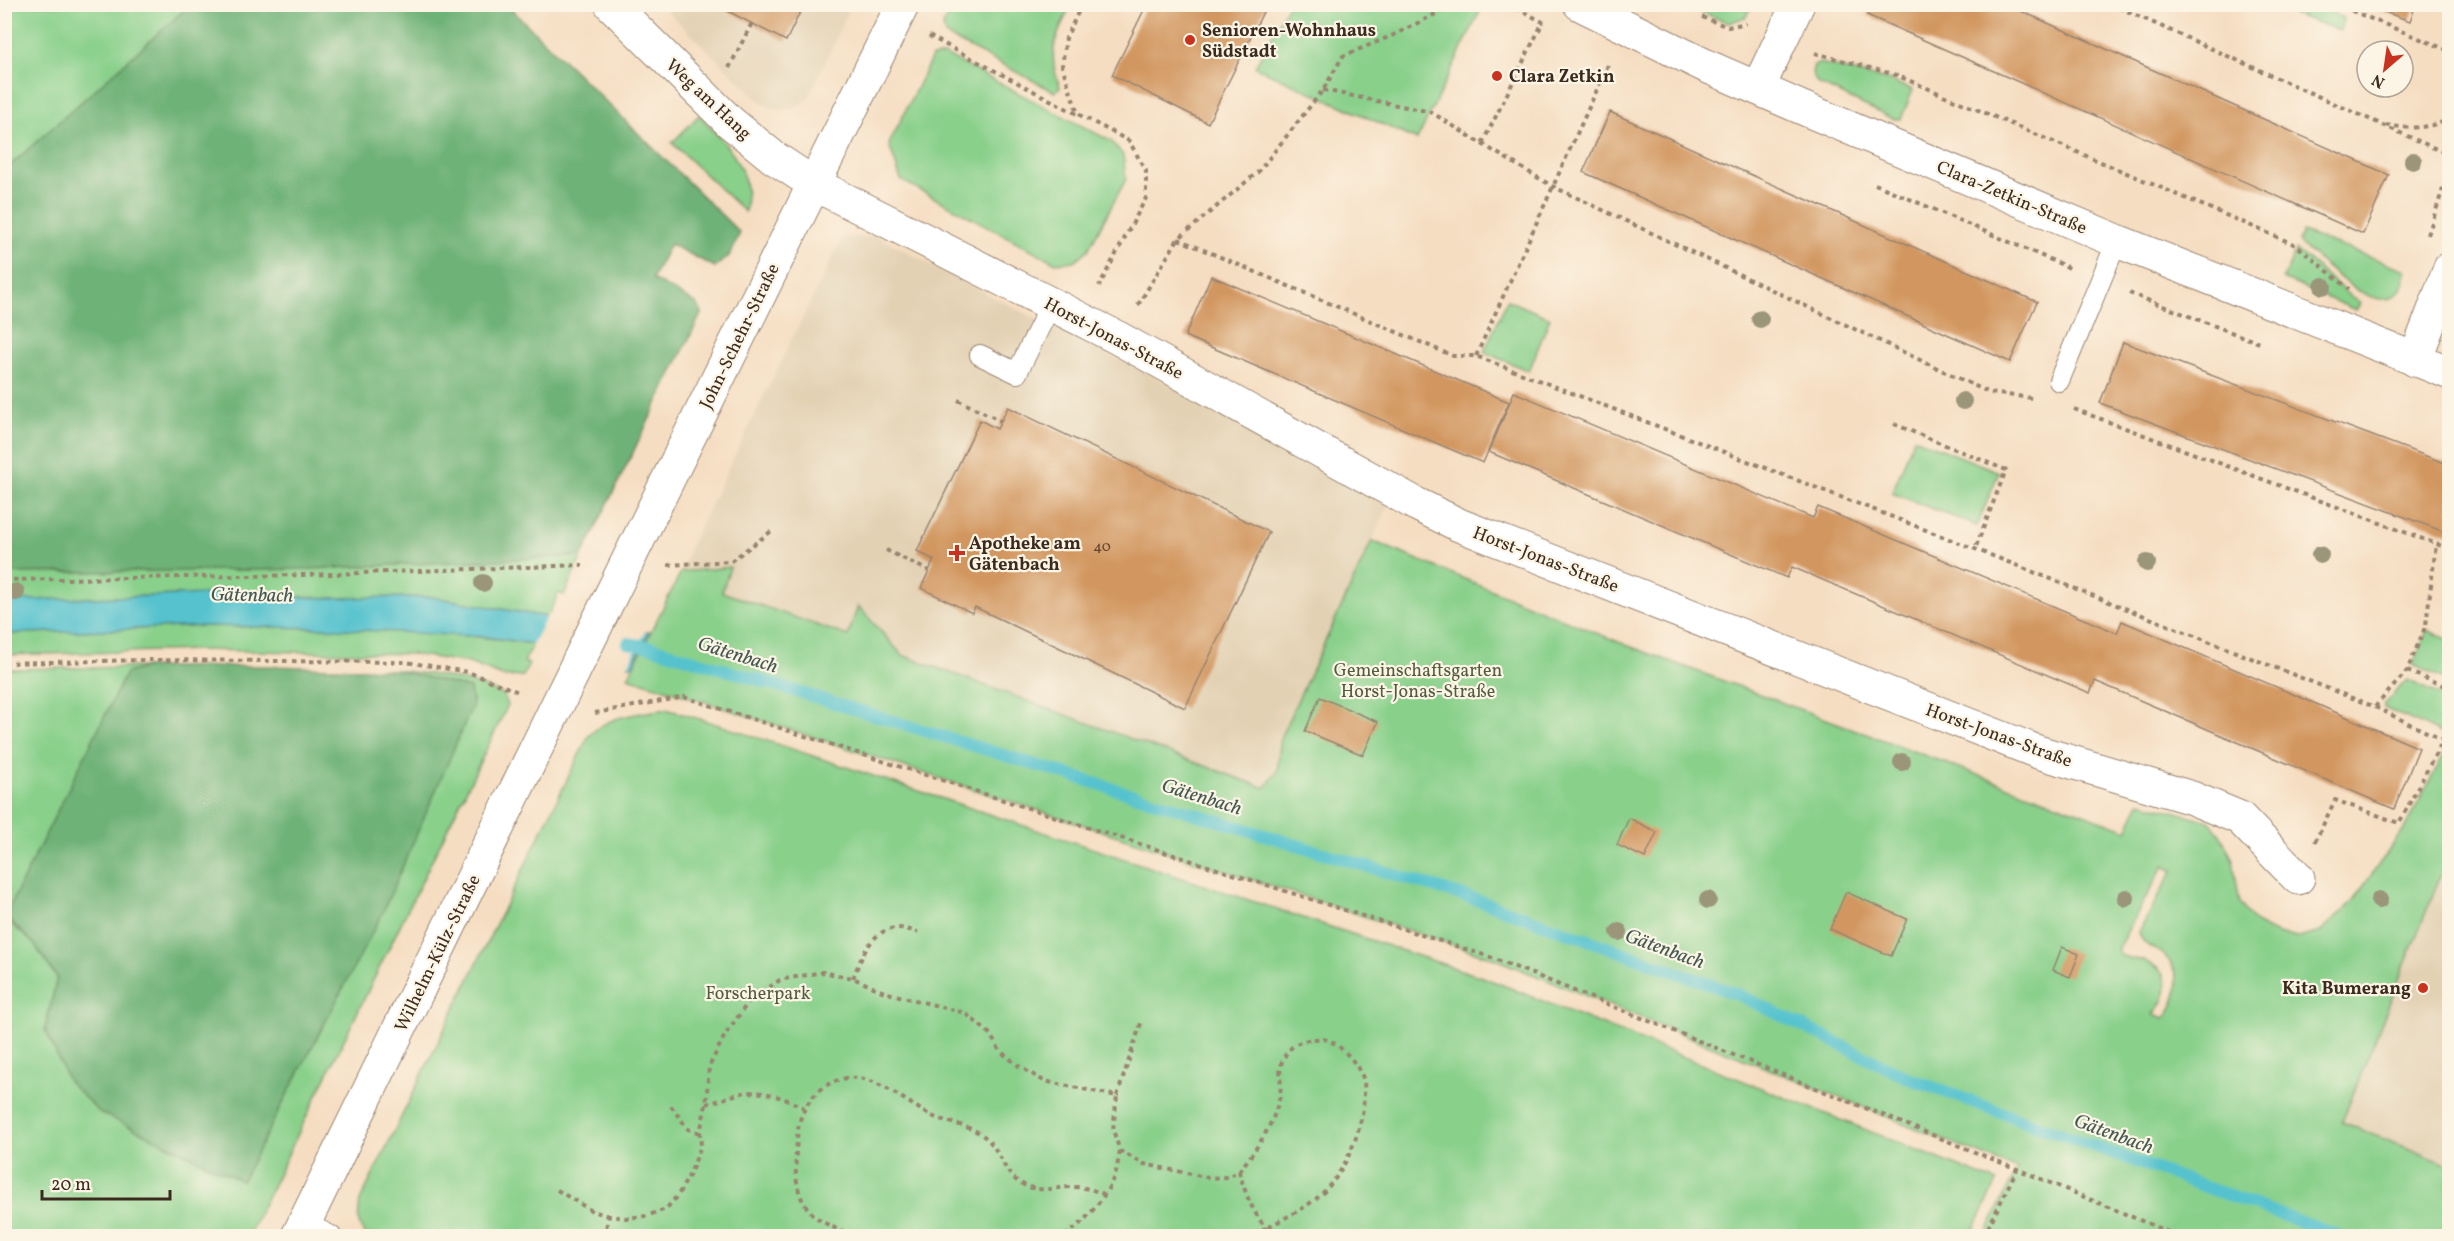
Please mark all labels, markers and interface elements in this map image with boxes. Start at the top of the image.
place label: Senioren-Wohnhaus Südstadt [1202,19,1376,65]
marker: Senioren-Wohnhaus Südstadt [1183,33,1197,47]
north arrow [2355,39,2415,99]
street label: Weg am Hang [660,54,756,146]
place label: Clara Zetkin [1509,65,1615,90]
text: N [2368,68,2389,93]
marker: Clara Zetkin [1490,69,1504,83]
street label: Clara-Zetkin-Straße [1932,155,2090,241]
street label: John-Schehr-Straße [694,260,786,414]
street label: Horst-Jonas-Straße [1039,292,1187,387]
street label: Horst-Jonas-Straße [1469,521,1622,600]
place label: Apotheke am Gätenbach [969,532,1081,578]
house number: 40 [1093,537,1111,558]
marker: Apotheke am Gätenbach [950,546,964,560]
water label: Gätenbach [210,581,294,611]
water label: Gätenbach [694,630,781,681]
park label: Gemeinschaftsgarten Horst-Jonas-Straße [1334,659,1503,705]
street label: Horst-Jonas-Straße [1922,698,2075,775]
water label: Gätenbach [1158,772,1245,823]
street label: Wilhelm-Külz-Straße [389,871,487,1037]
water label: Gätenbach [1621,923,1708,977]
place label: Kita Bumerang [2282,977,2411,1002]
marker: Kita Bumerang [2416,981,2430,995]
park label: Forscherpark [705,982,811,1007]
water label: Gätenbach [2070,1108,2157,1162]
scale bar [42,1163,170,1201]
text: 20 m [51,1173,91,1198]

